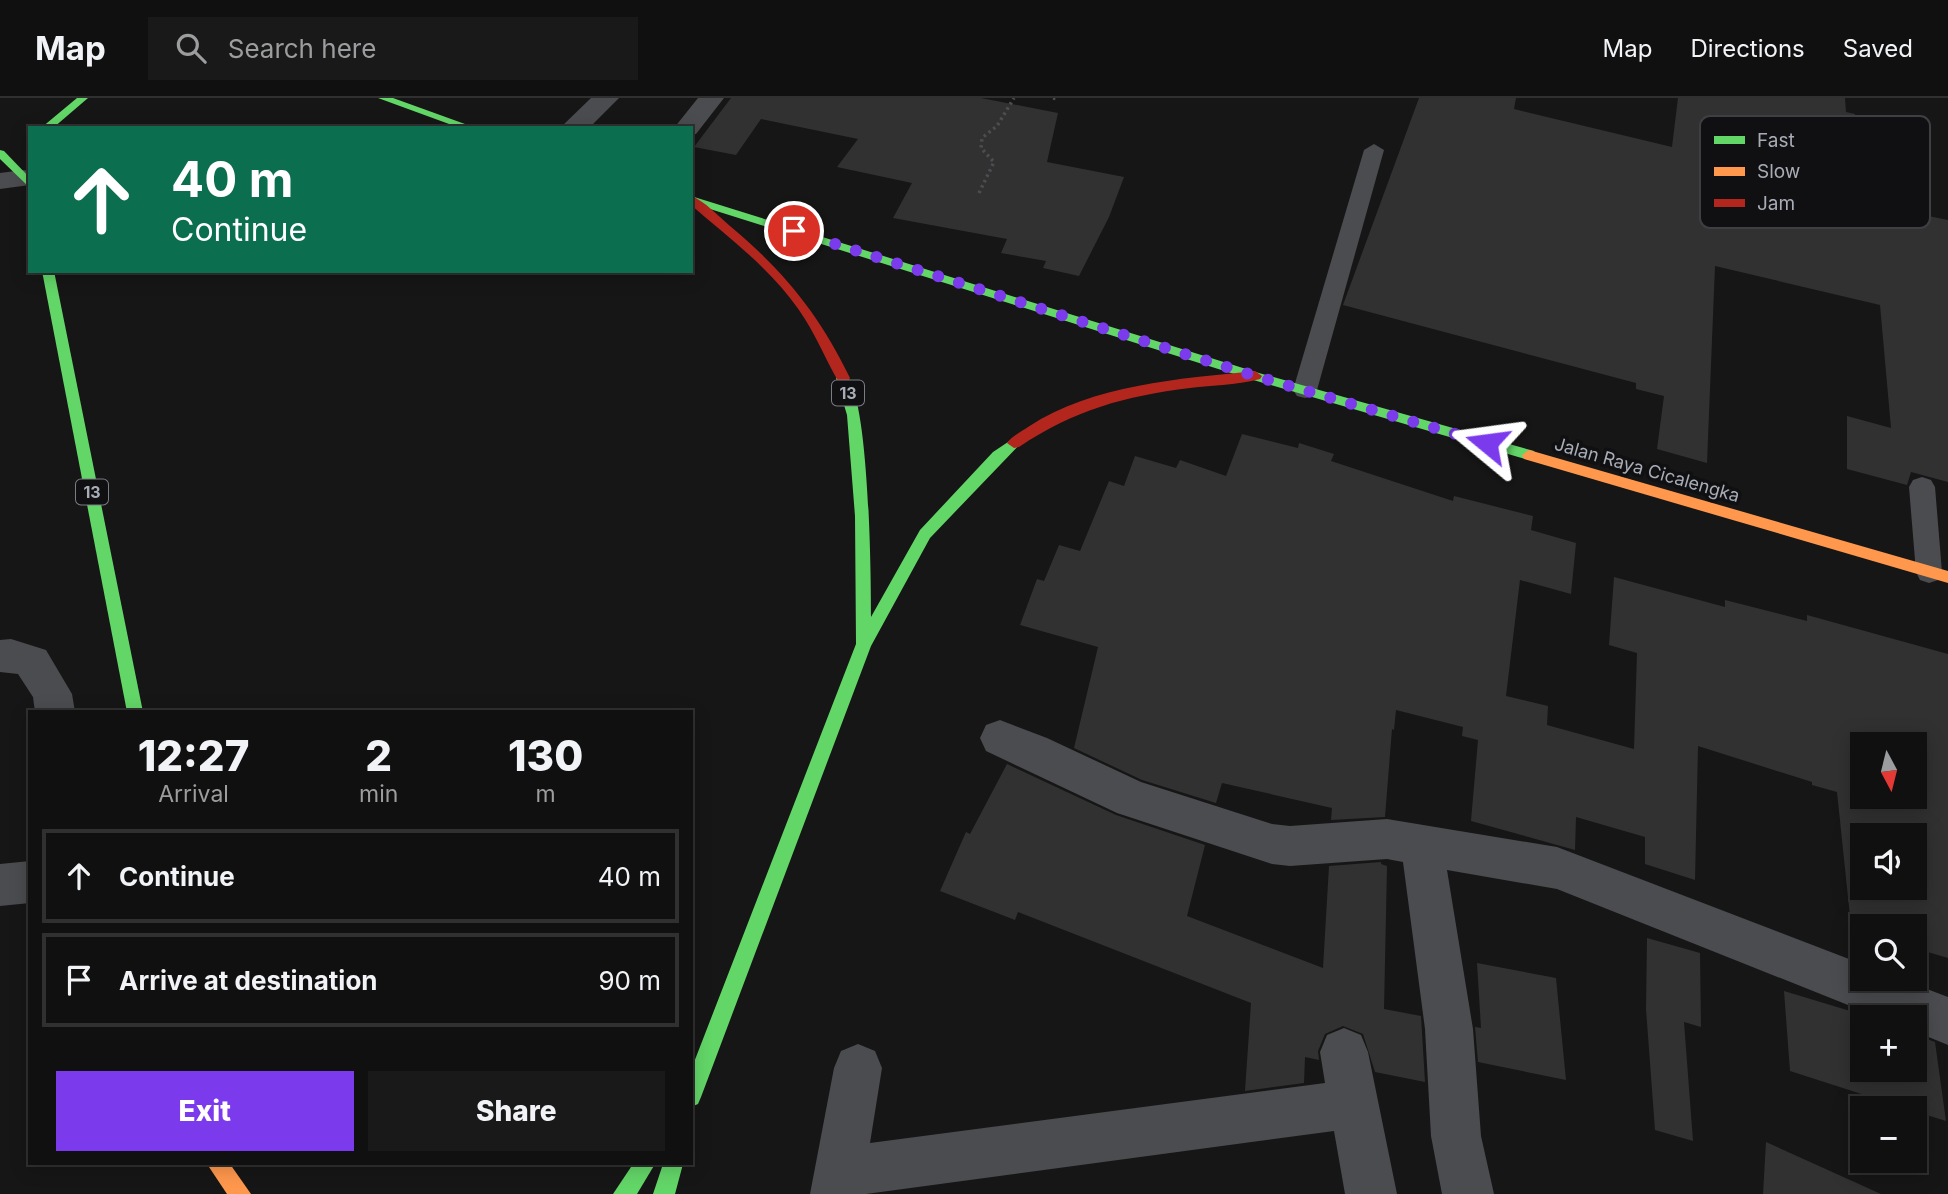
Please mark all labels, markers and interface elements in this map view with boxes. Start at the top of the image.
search box [148,17,638,80]
text: Map [35,28,106,68]
icon: search [172,29,210,67]
text: Search here [228,33,376,64]
text: Map [1603,34,1652,63]
text: Directions [1690,34,1805,63]
text: Saved [1843,34,1913,63]
legend [1700,116,1930,228]
text: Fast [1757,129,1795,152]
text: 40 m [171,150,294,209]
icon: ahead [56,154,147,245]
text: Slow [1757,160,1800,183]
text: Jam [1757,192,1795,215]
pin [764,201,824,261]
text: Continue [171,210,307,249]
icon: arrive [775,212,813,250]
road number: 13 [832,380,864,406]
position arrow [1450,406,1524,480]
street label: Jalan Raya Cicalengka [1552,433,1742,506]
road number: 13 [76,480,108,504]
text: 12:27 [138,730,249,781]
text: 2 [365,730,392,781]
text: 130 [508,730,583,781]
north arrow [1850,732,1927,808]
map controls [1850,732,1927,1173]
text: Arrival [158,780,229,808]
text: min [359,780,398,808]
text: m [536,780,556,808]
button: sound [1850,823,1927,900]
icon: ahead [60,857,98,895]
text: Continue [119,861,235,892]
text: 40 m [598,861,661,892]
button: search [1850,914,1927,991]
icon: arrive [60,961,98,999]
text: Arrive at destination [119,965,378,996]
text: 90 m [598,965,661,996]
button: + [1850,1005,1927,1082]
button: Exit [56,1071,354,1151]
button: Share [368,1071,665,1151]
button: − [1850,1096,1927,1173]

